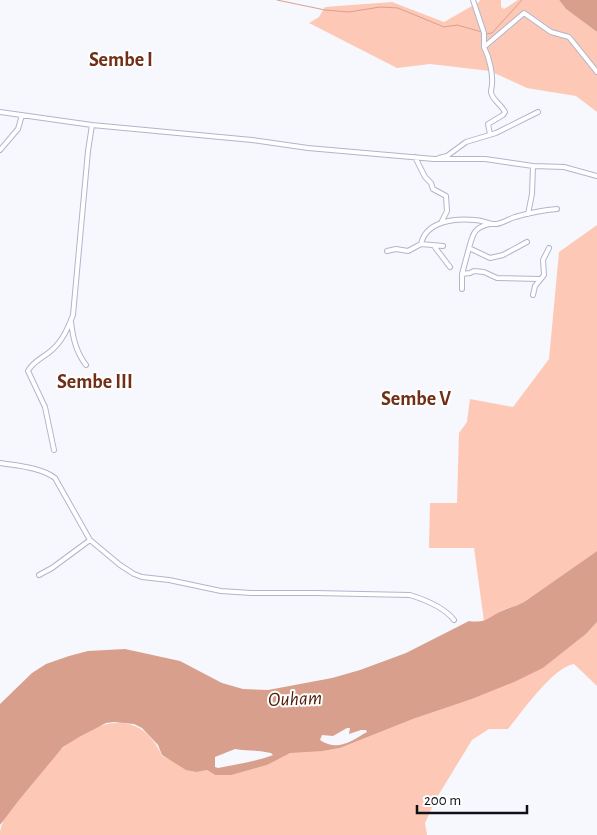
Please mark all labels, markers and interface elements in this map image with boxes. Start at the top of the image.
district label: Sembe I [89,50,153,70]
district label: Sembe III [57,372,133,392]
district label: Sembe V [381,389,451,409]
water label: Ouham [268,688,322,710]
scale bar [417,782,527,814]
text: 200 m [424,793,461,808]

